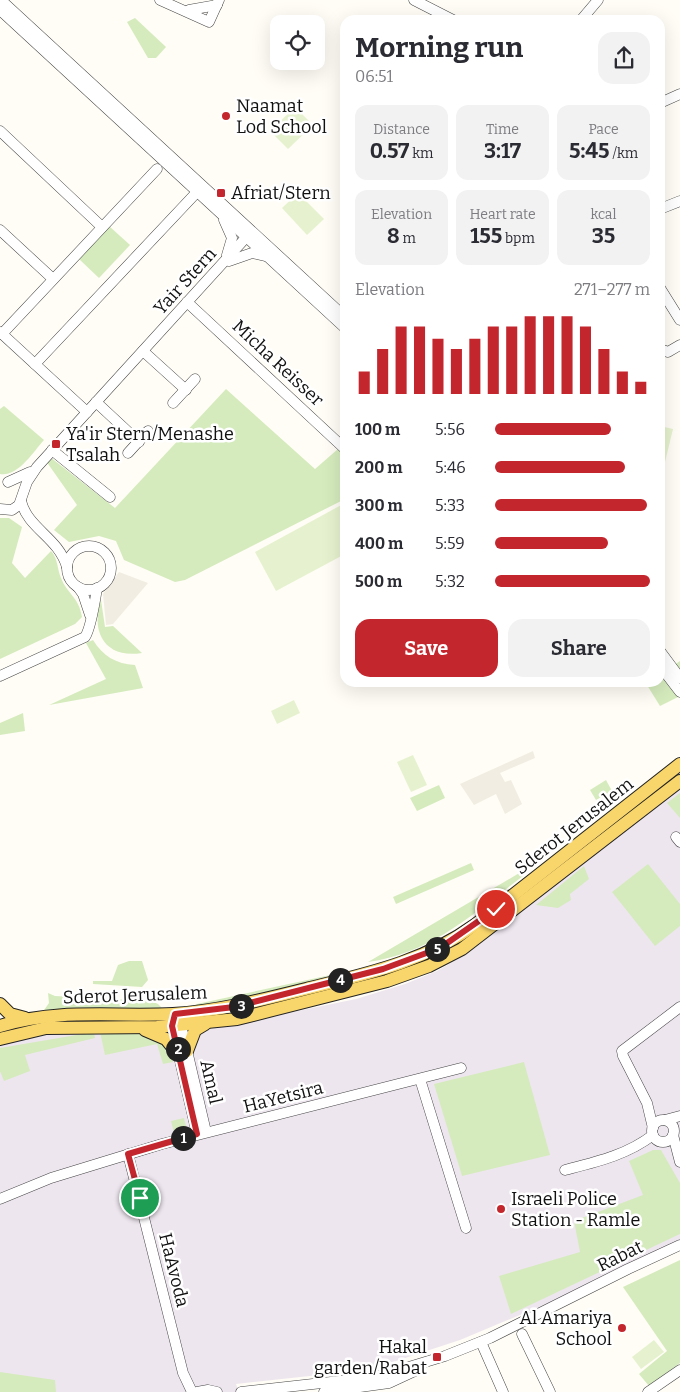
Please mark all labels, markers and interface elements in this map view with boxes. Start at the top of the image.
map controls [270,15,325,70]
button: locate [270,15,325,70]
text: Morning run [355,31,523,64]
button: share [598,32,650,84]
text: 06:51 [355,67,393,86]
place label: Naamat Lod School [236,95,327,138]
marker: Naamat Lod School [220,110,232,122]
text: Distance [373,121,430,138]
text: Time [486,121,519,138]
text: Pace [588,121,619,138]
text: 0.57 [370,138,409,164]
text: 3:17 [484,138,521,164]
text: 5:45 [569,138,610,164]
text: km [409,145,433,162]
text: /km [610,145,638,162]
place label: Afriat/Stern [231,182,331,204]
marker: Afriat/Stern [215,187,227,199]
text: Elevation [371,206,432,223]
text: Heart rate [469,206,536,223]
text: kcal [590,206,617,223]
text: 8 [387,223,400,249]
text: 155 [470,223,502,249]
text: 35 [592,223,615,249]
text: m [400,230,416,247]
text: bpm [502,230,535,247]
street label: Yair Stern [149,243,221,319]
text: Elevation [355,280,425,299]
text: 271–277 m [574,280,650,299]
street label: Micha Reisser [228,315,328,411]
text: 100 m [355,420,400,439]
text: 5:56 [435,420,465,439]
place label: Ya'ir Stern/Menashe Tsalah [66,423,234,466]
marker: Ya'ir Stern/Menashe Tsalah [50,438,62,450]
text: 200 m [355,458,402,477]
text: 5:46 [435,458,466,477]
text: 300 m [355,496,403,515]
text: 5:33 [435,496,465,515]
text: 400 m [355,534,403,553]
text: 5:59 [435,534,465,553]
text: 500 m [355,572,402,591]
text: 5:32 [435,572,465,591]
button: Save [355,619,498,677]
button: Share [508,619,650,677]
street label: Sderot Jerusalem [510,773,638,879]
pin [475,888,517,930]
icon: check [482,895,510,923]
pin: 5 [424,936,450,962]
text: 5 [434,941,441,958]
pin: 4 [328,968,352,992]
text: 4 [336,972,345,989]
street label: Sderot Jerusalem [62,981,208,1009]
pin: 3 [228,994,254,1018]
text: 3 [237,998,246,1015]
pin: 2 [166,1036,190,1062]
text: 2 [175,1041,182,1058]
street label: Amal [195,1058,227,1106]
street label: HaYetsira [241,1076,325,1118]
pin: 1 [170,1126,196,1150]
text: 1 [180,1130,187,1147]
pin [119,1177,161,1219]
icon: arrive [126,1184,154,1212]
place label: Israeli Police Station - Ramle [511,1188,640,1231]
marker: Israeli Police Station - Ramle [495,1203,507,1215]
street label: HaAvoda [154,1231,194,1309]
street label: Rabat [594,1235,647,1276]
place label: Al Amariya School [519,1307,612,1350]
marker: Al Amariya School [616,1322,628,1334]
place label: Hakal garden/Rabat [314,1336,427,1379]
marker: Hakal garden/Rabat [431,1351,443,1363]

